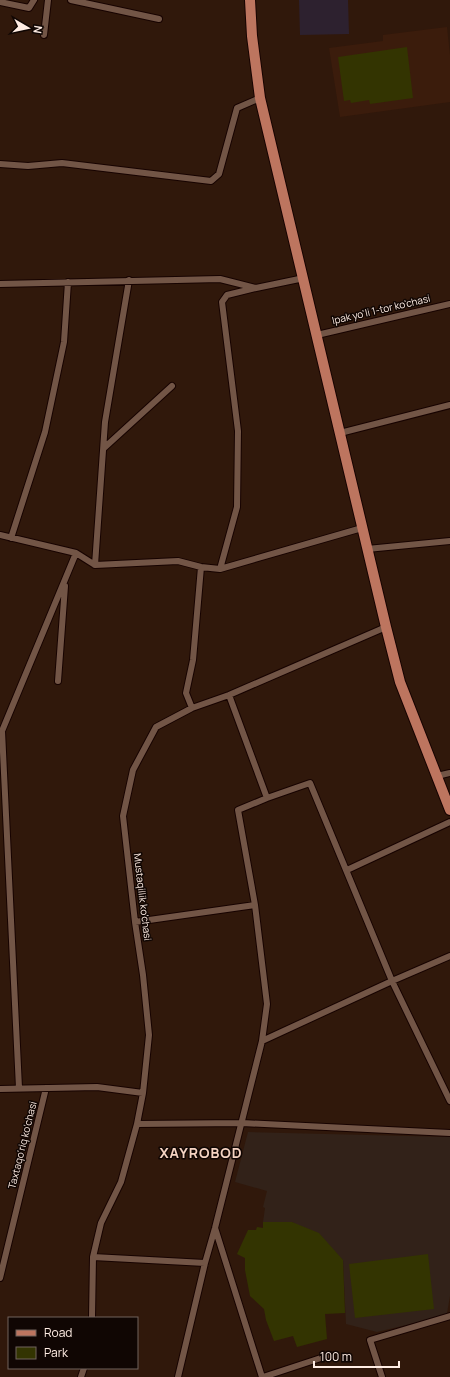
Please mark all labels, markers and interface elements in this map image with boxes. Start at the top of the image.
north arrow [8,8,48,48]
text: N [30,25,46,35]
street label: Ipak yo'li 1-tor ko'chasi [330,291,432,327]
street label: Mustaqillik ko'chasi [131,853,155,941]
street label: Taxtaqo'riq ko'chasi [4,1100,40,1190]
district label: XAYROBOD [159,1143,243,1162]
legend [8,1317,138,1369]
text: Road [44,1324,72,1341]
scale bar [314,1343,399,1369]
text: Park [44,1344,69,1361]
text: 100 m [320,1348,352,1365]

